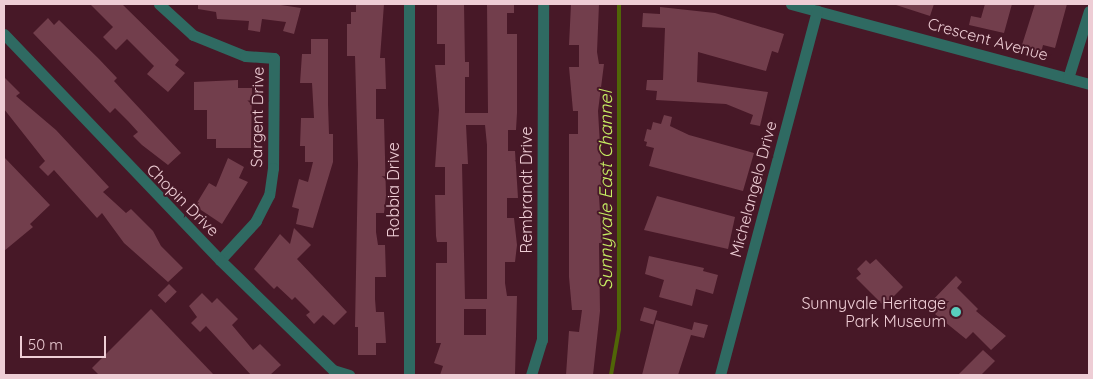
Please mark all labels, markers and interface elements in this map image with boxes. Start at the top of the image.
street label: Crescent Avenue [926,14,1050,64]
street label: Sargent Drive [247,66,267,168]
water label: Sunnyvale East Channel [595,90,617,290]
street label: Michelangelo Drive [726,119,780,259]
street label: Rembrandt Drive [516,127,536,253]
street label: Robbia Drive [383,142,403,238]
street label: Chopin Drive [143,160,223,240]
place label: Sunnyvale Heritage Park Museum [801,293,946,331]
marker: Sunnyvale Heritage Park Museum [950,306,962,318]
scale bar [22,326,109,358]
text: 50 m [28,335,63,354]

